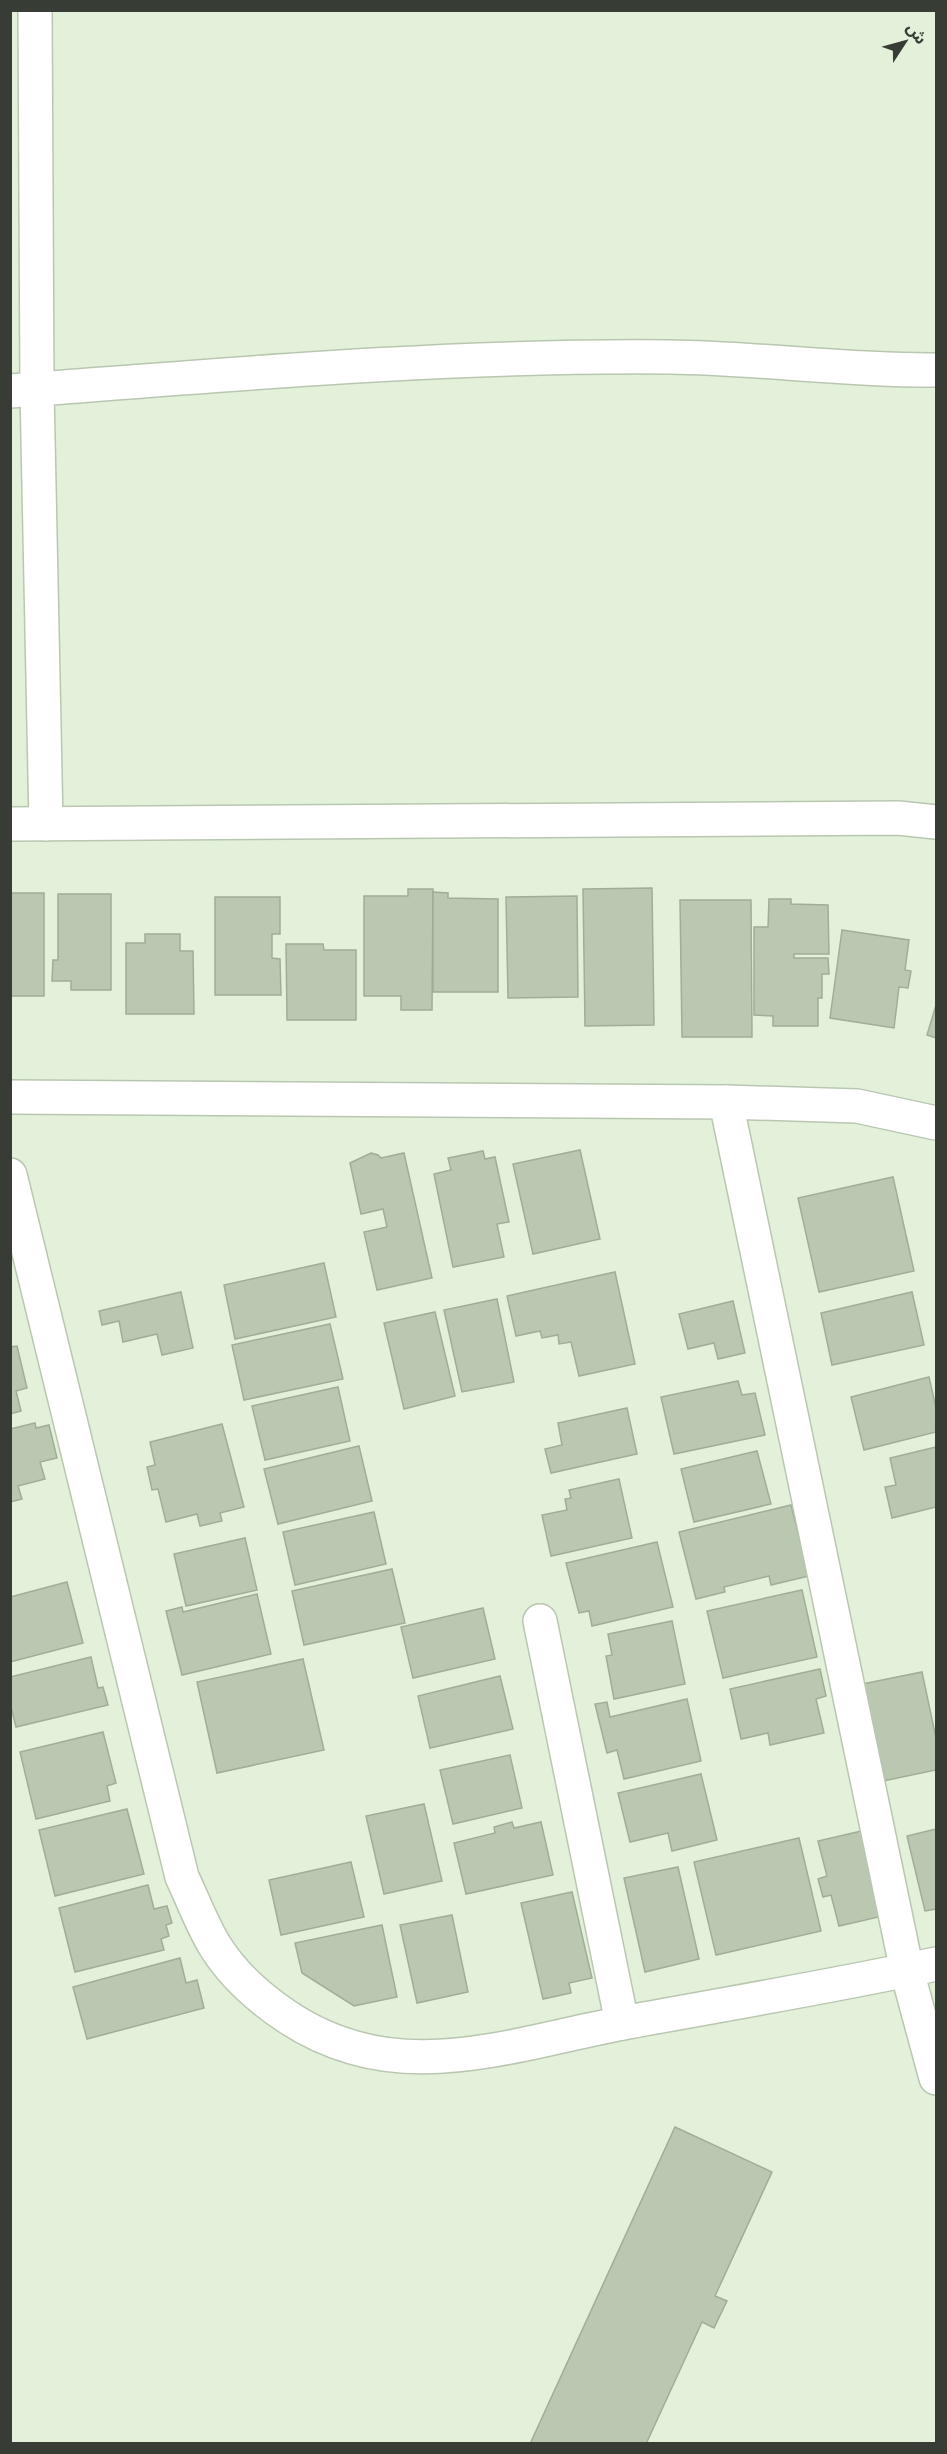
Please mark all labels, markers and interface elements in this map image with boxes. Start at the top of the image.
north arrow [875,12,935,72]
text: ش [903,19,931,48]

